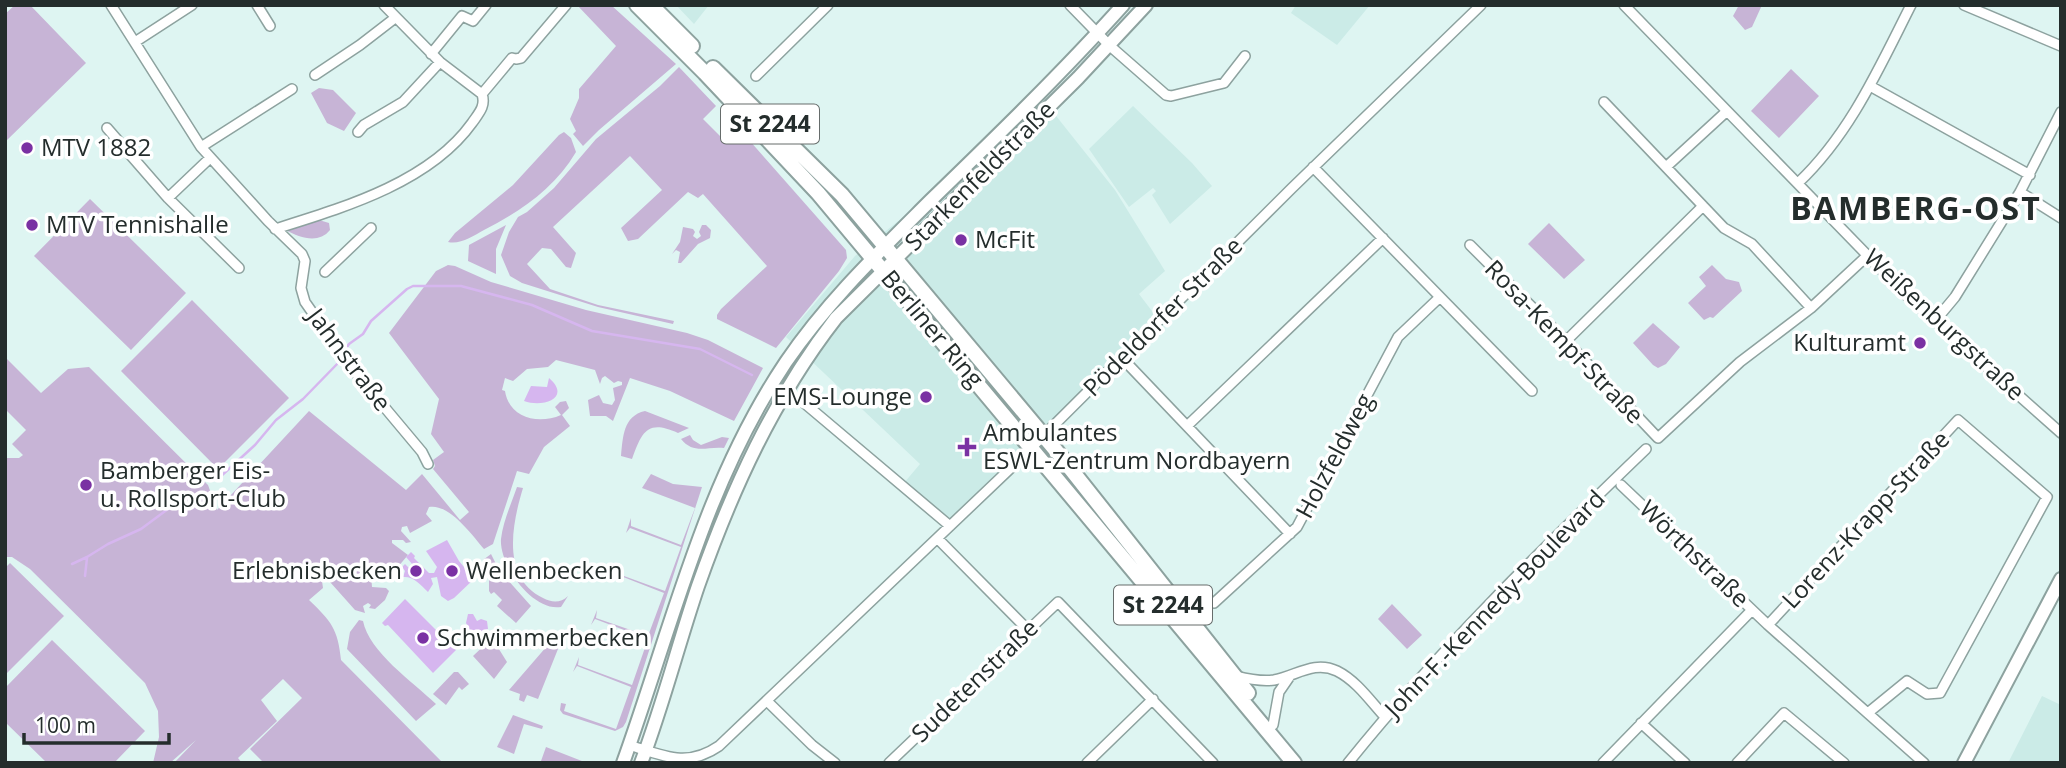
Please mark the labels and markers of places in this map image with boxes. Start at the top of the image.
place label: MTV 1882 [41,130,151,163]
marker: MTV 1882 [19,140,35,156]
place label: MTV Tennishalle [46,207,229,240]
marker: MTV Tennishalle [24,217,40,233]
place label: McFit [975,222,1035,255]
marker: McFit [953,232,969,248]
place label: Kulturamt [1793,325,1906,358]
marker: Kulturamt [1912,335,1928,351]
place label: EMS-Lounge [773,379,912,412]
marker: EMS-Lounge [918,389,934,405]
place label: Ambulantes ESWL-Zentrum Nordbayern [983,415,1290,476]
marker: Ambulantes ESWL-Zentrum Nordbayern [957,437,977,457]
place label: Bamberger Eis- u. Rollsport-Club [100,453,286,514]
marker: Bamberger Eis- u. Rollsport-Club [78,477,94,493]
place label: Erlebnisbecken [232,553,402,586]
place label: Wellenbecken [466,553,622,586]
marker: Erlebnisbecken [408,563,424,579]
marker: Wellenbecken [444,563,460,579]
place label: Schwimmerbecken [437,620,649,653]
marker: Schwimmerbecken [415,630,431,646]

